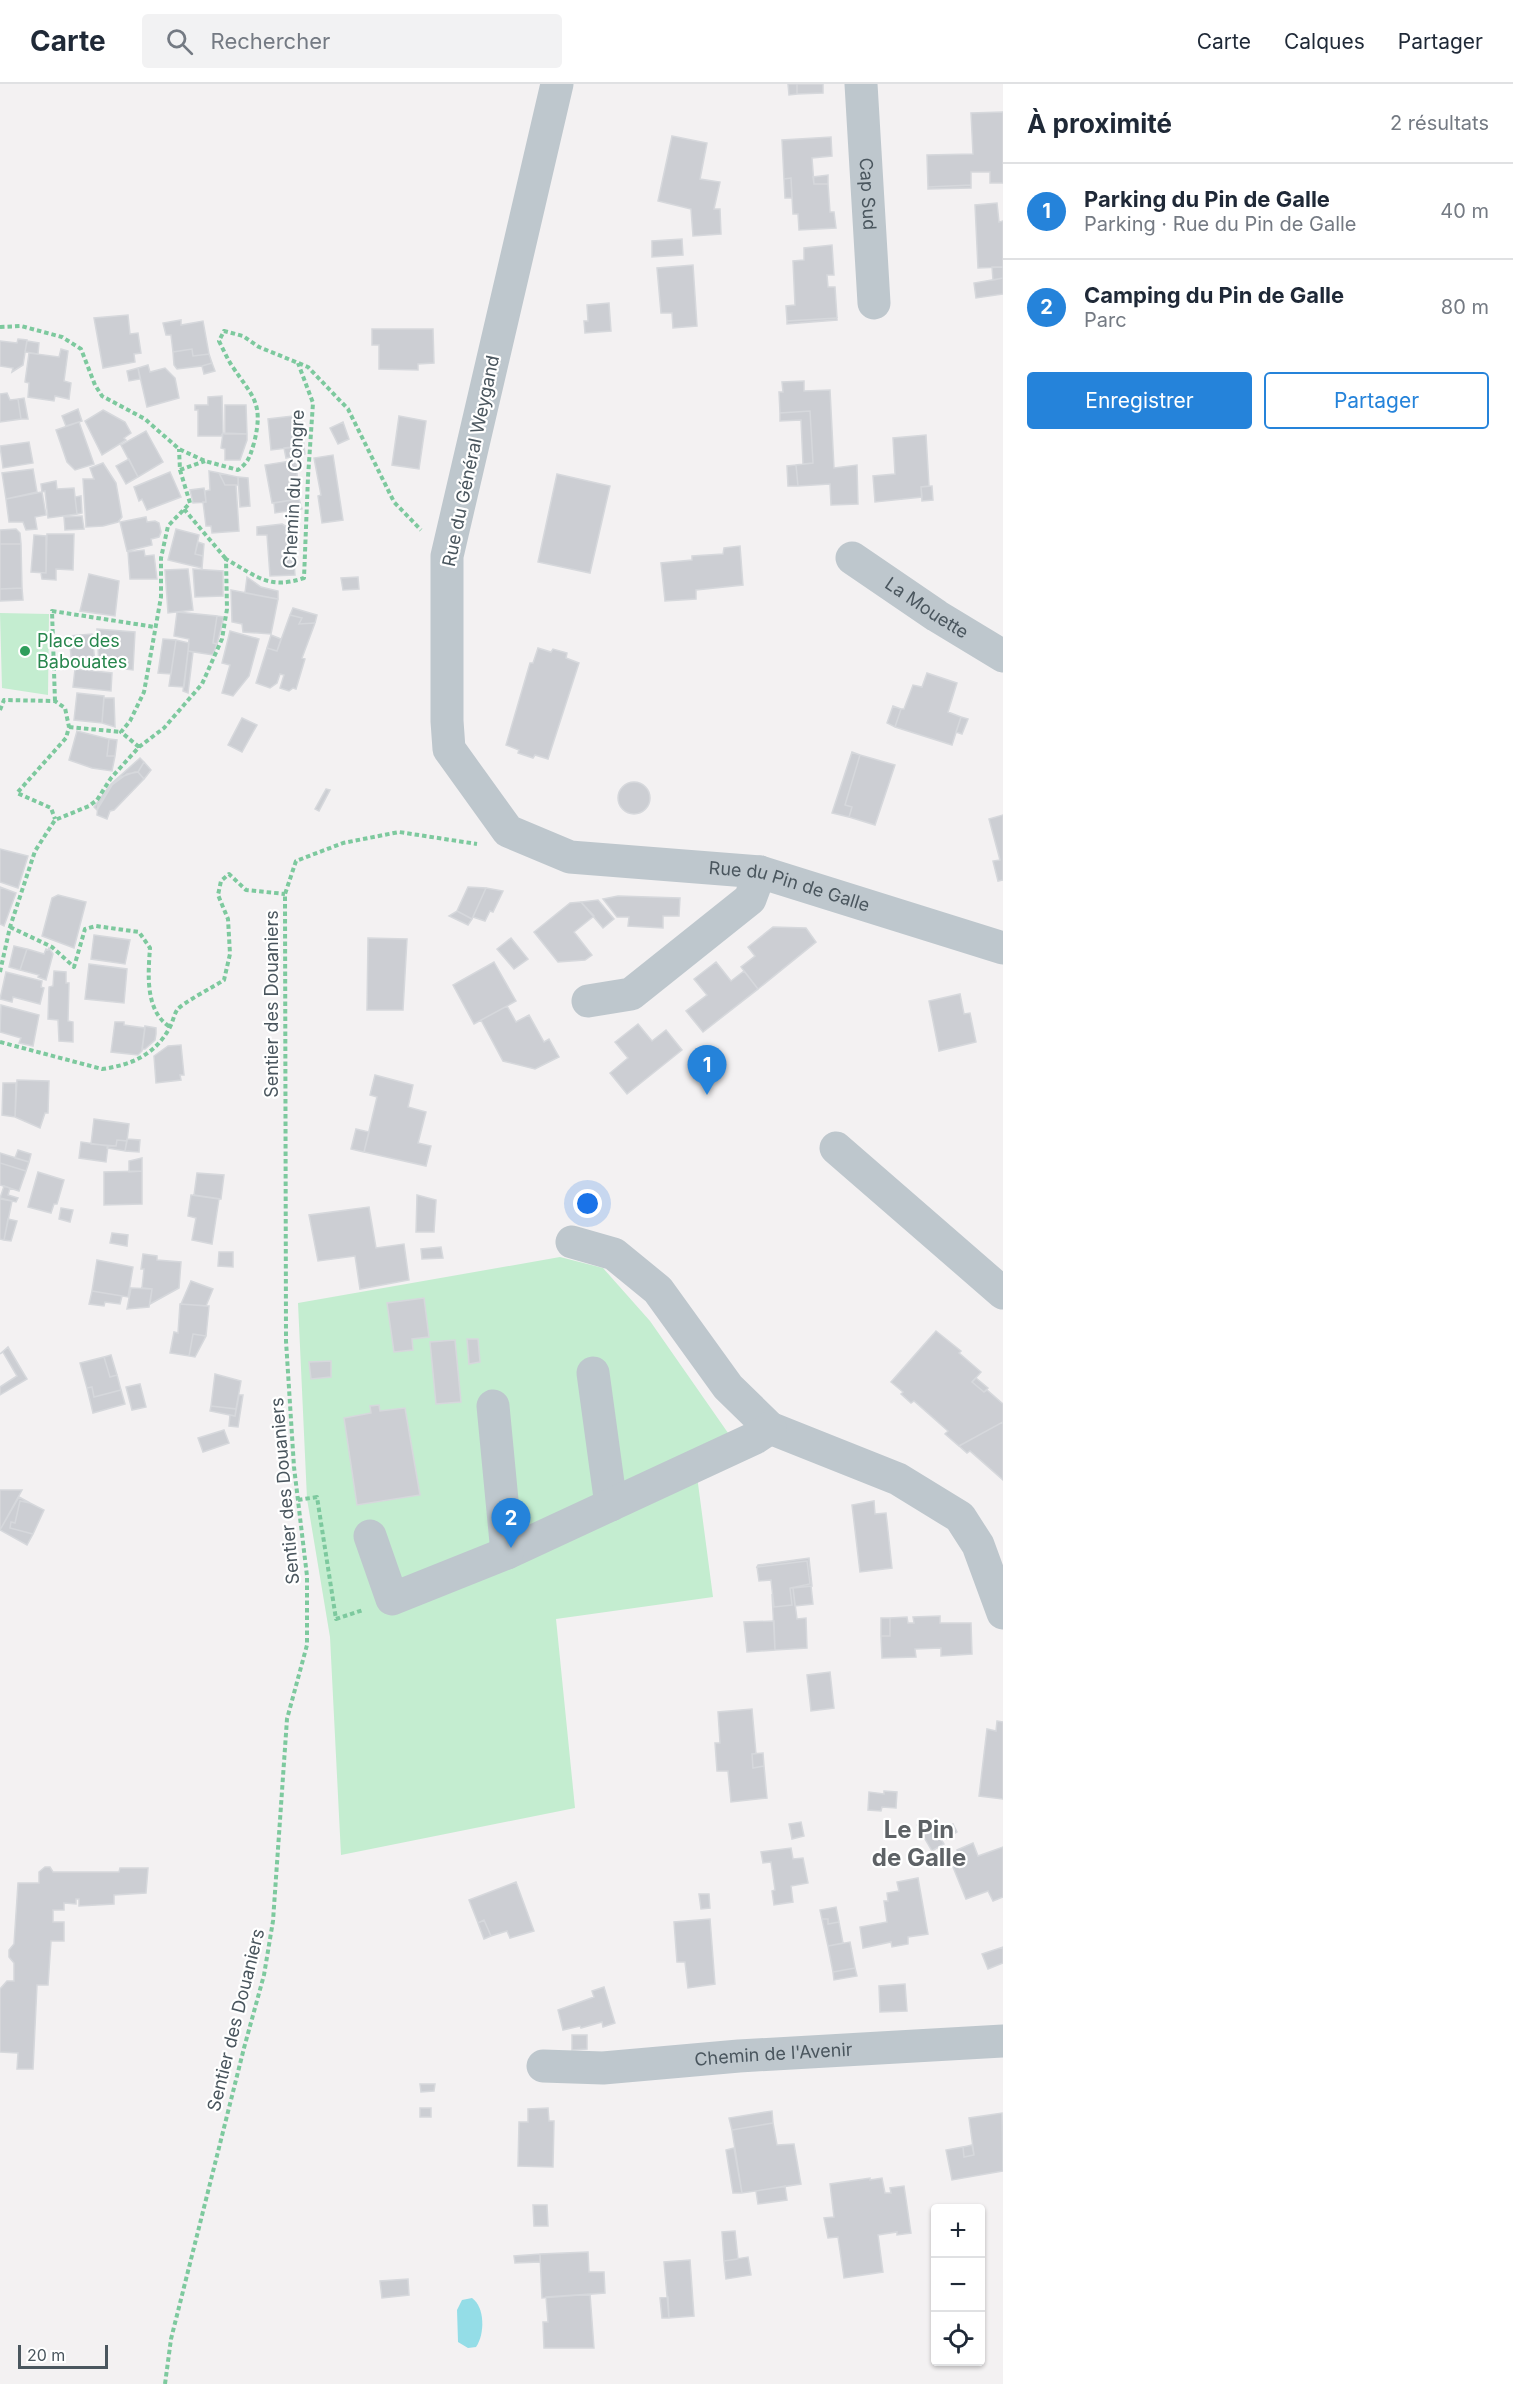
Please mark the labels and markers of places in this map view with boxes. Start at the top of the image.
place label: Place des Babouates [37,630,127,672]
marker: Place des Babouates [18,644,32,658]
pin: 1 [688,1046,726,1095]
pin: 2 [492,1498,530,1548]

